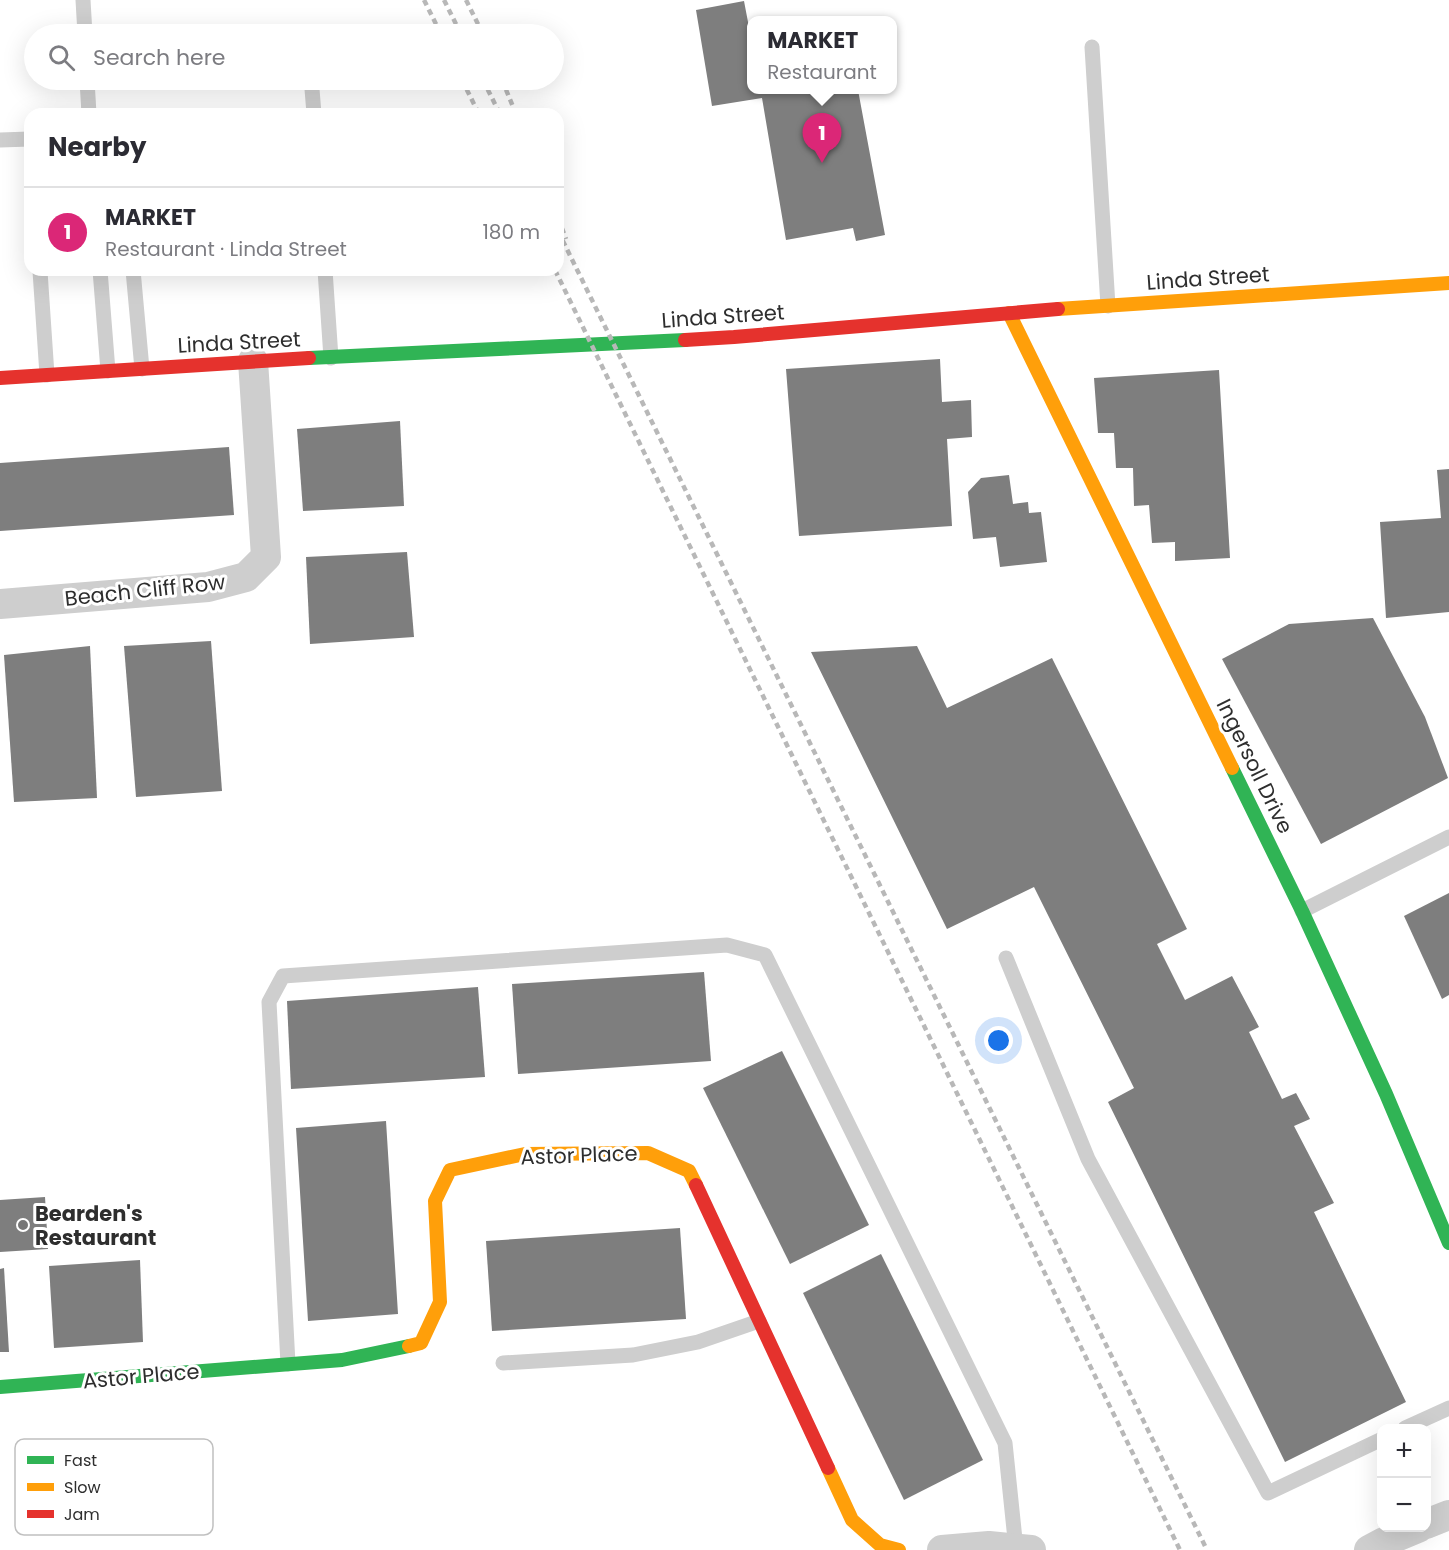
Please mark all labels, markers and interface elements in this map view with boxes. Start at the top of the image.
popup [747,16,897,94]
search box [24,24,564,90]
text: MARKET [767,25,858,56]
icon: search [45,41,78,74]
text: Search here [93,42,226,73]
text: Restaurant [767,58,877,86]
pin: 1 [802,114,842,163]
text: Nearby [48,129,146,165]
text: MARKET [105,202,196,233]
text: 1 [64,218,71,246]
text: 180 m [482,218,540,246]
text: Restaurant · Linda Street [105,235,347,263]
street label: Linda Street [1146,259,1270,297]
street label: Linda Street [661,297,785,335]
street label: Linda Street [177,324,301,360]
street label: Beach Cliff Row [63,567,227,613]
street label: Ingersoll Drive [1210,694,1300,838]
your location [984,1026,1013,1055]
street label: Astor Place [520,1138,638,1172]
place label: Bearden's Restaurant [35,1199,156,1252]
marker: Bearden's Restaurant [16,1218,30,1232]
street label: Astor Place [81,1356,201,1396]
map controls [1377,1424,1431,1532]
button: + [1377,1424,1431,1478]
legend [15,1439,213,1535]
text: Fast [64,1449,97,1472]
text: Slow [64,1476,101,1499]
button: − [1377,1478,1431,1532]
text: Jam [64,1503,100,1526]

